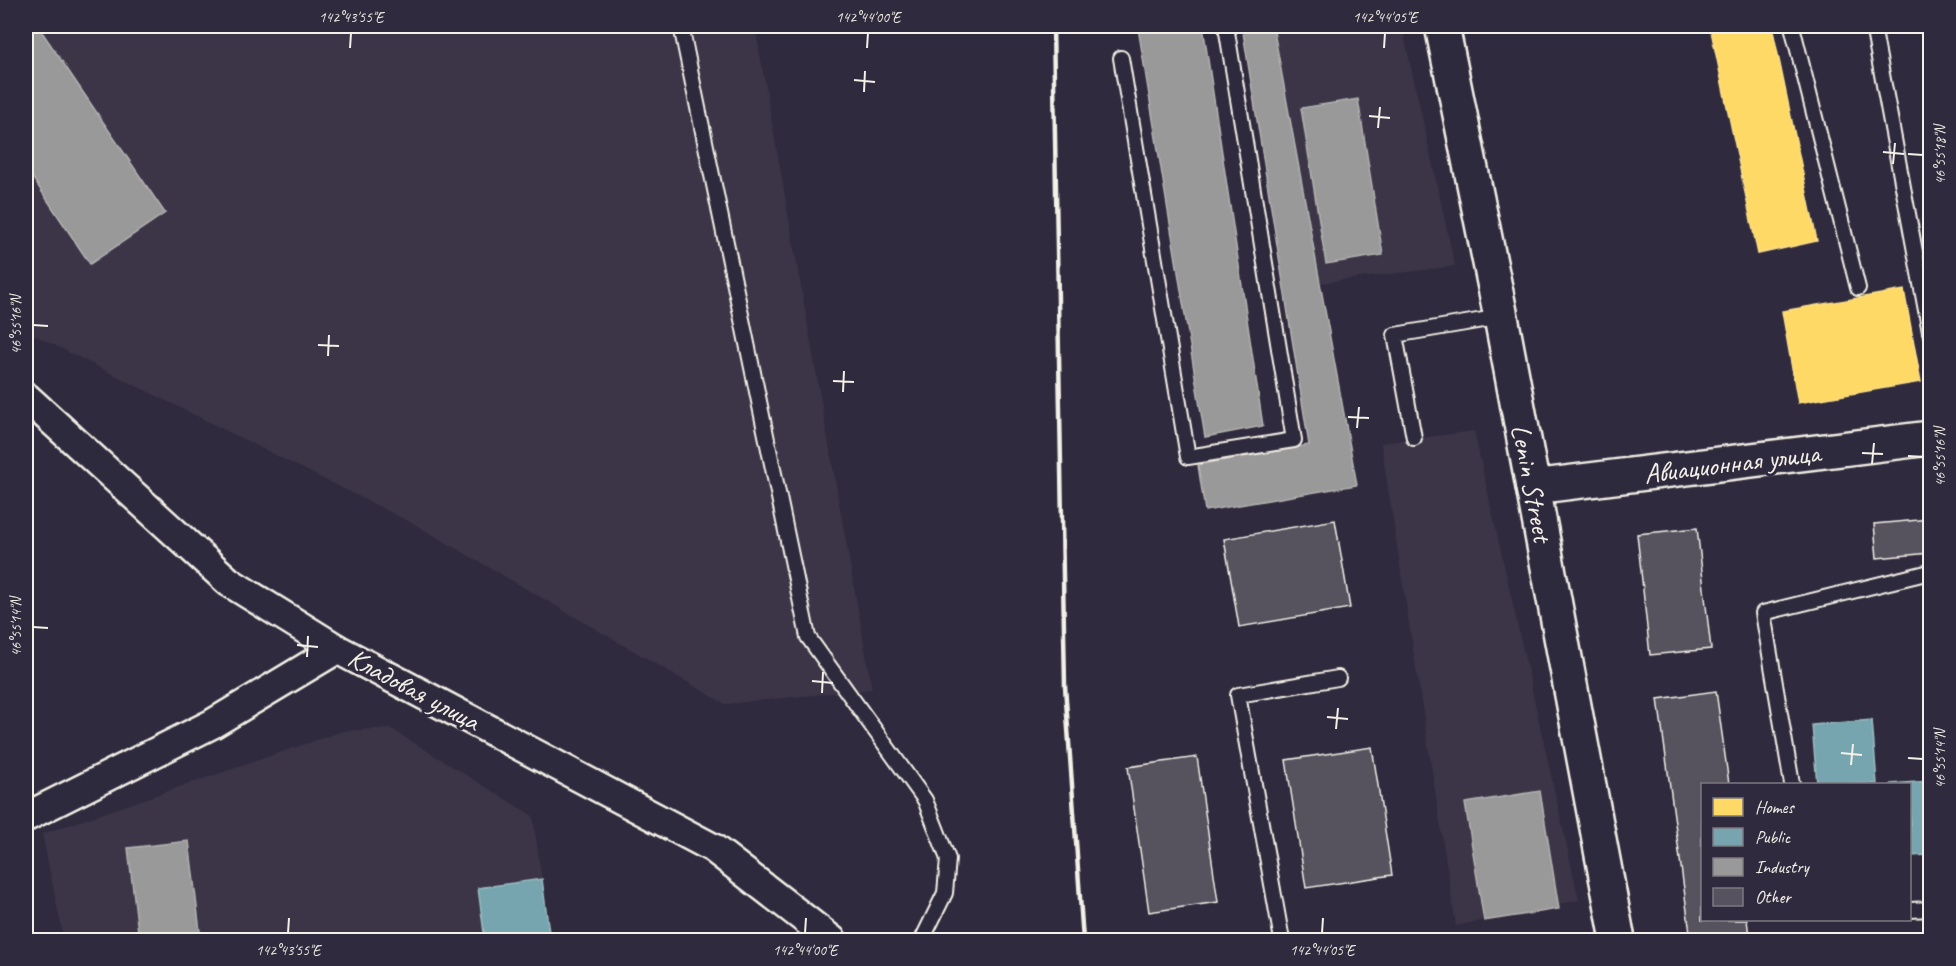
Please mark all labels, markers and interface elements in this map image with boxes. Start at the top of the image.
text: 142°43'55"E [319,8,385,27]
text: 142°44'00"E [836,8,902,27]
text: 142°44'05"E [1353,8,1419,27]
text: 46°55'18"N [1931,122,1950,185]
text: 46°55'16"N [7,292,26,355]
street label: Lenin Street [1503,421,1561,547]
text: 46°55'16"N [1931,424,1950,487]
street label: Авиационная улица [1642,435,1824,491]
text: 46°55'14"N [7,594,26,657]
street label: Кладовая улица [342,640,487,739]
text: 46°55'14"N [1931,726,1950,789]
legend [1701,783,1911,921]
text: Homes [1755,796,1795,818]
text: Public [1755,826,1792,848]
text: Industry [1755,856,1810,878]
text: Other [1755,886,1792,908]
text: 142°43'55"E [256,941,322,960]
text: 142°44'00"E [773,941,839,960]
text: 142°44'05"E [1290,941,1356,960]

